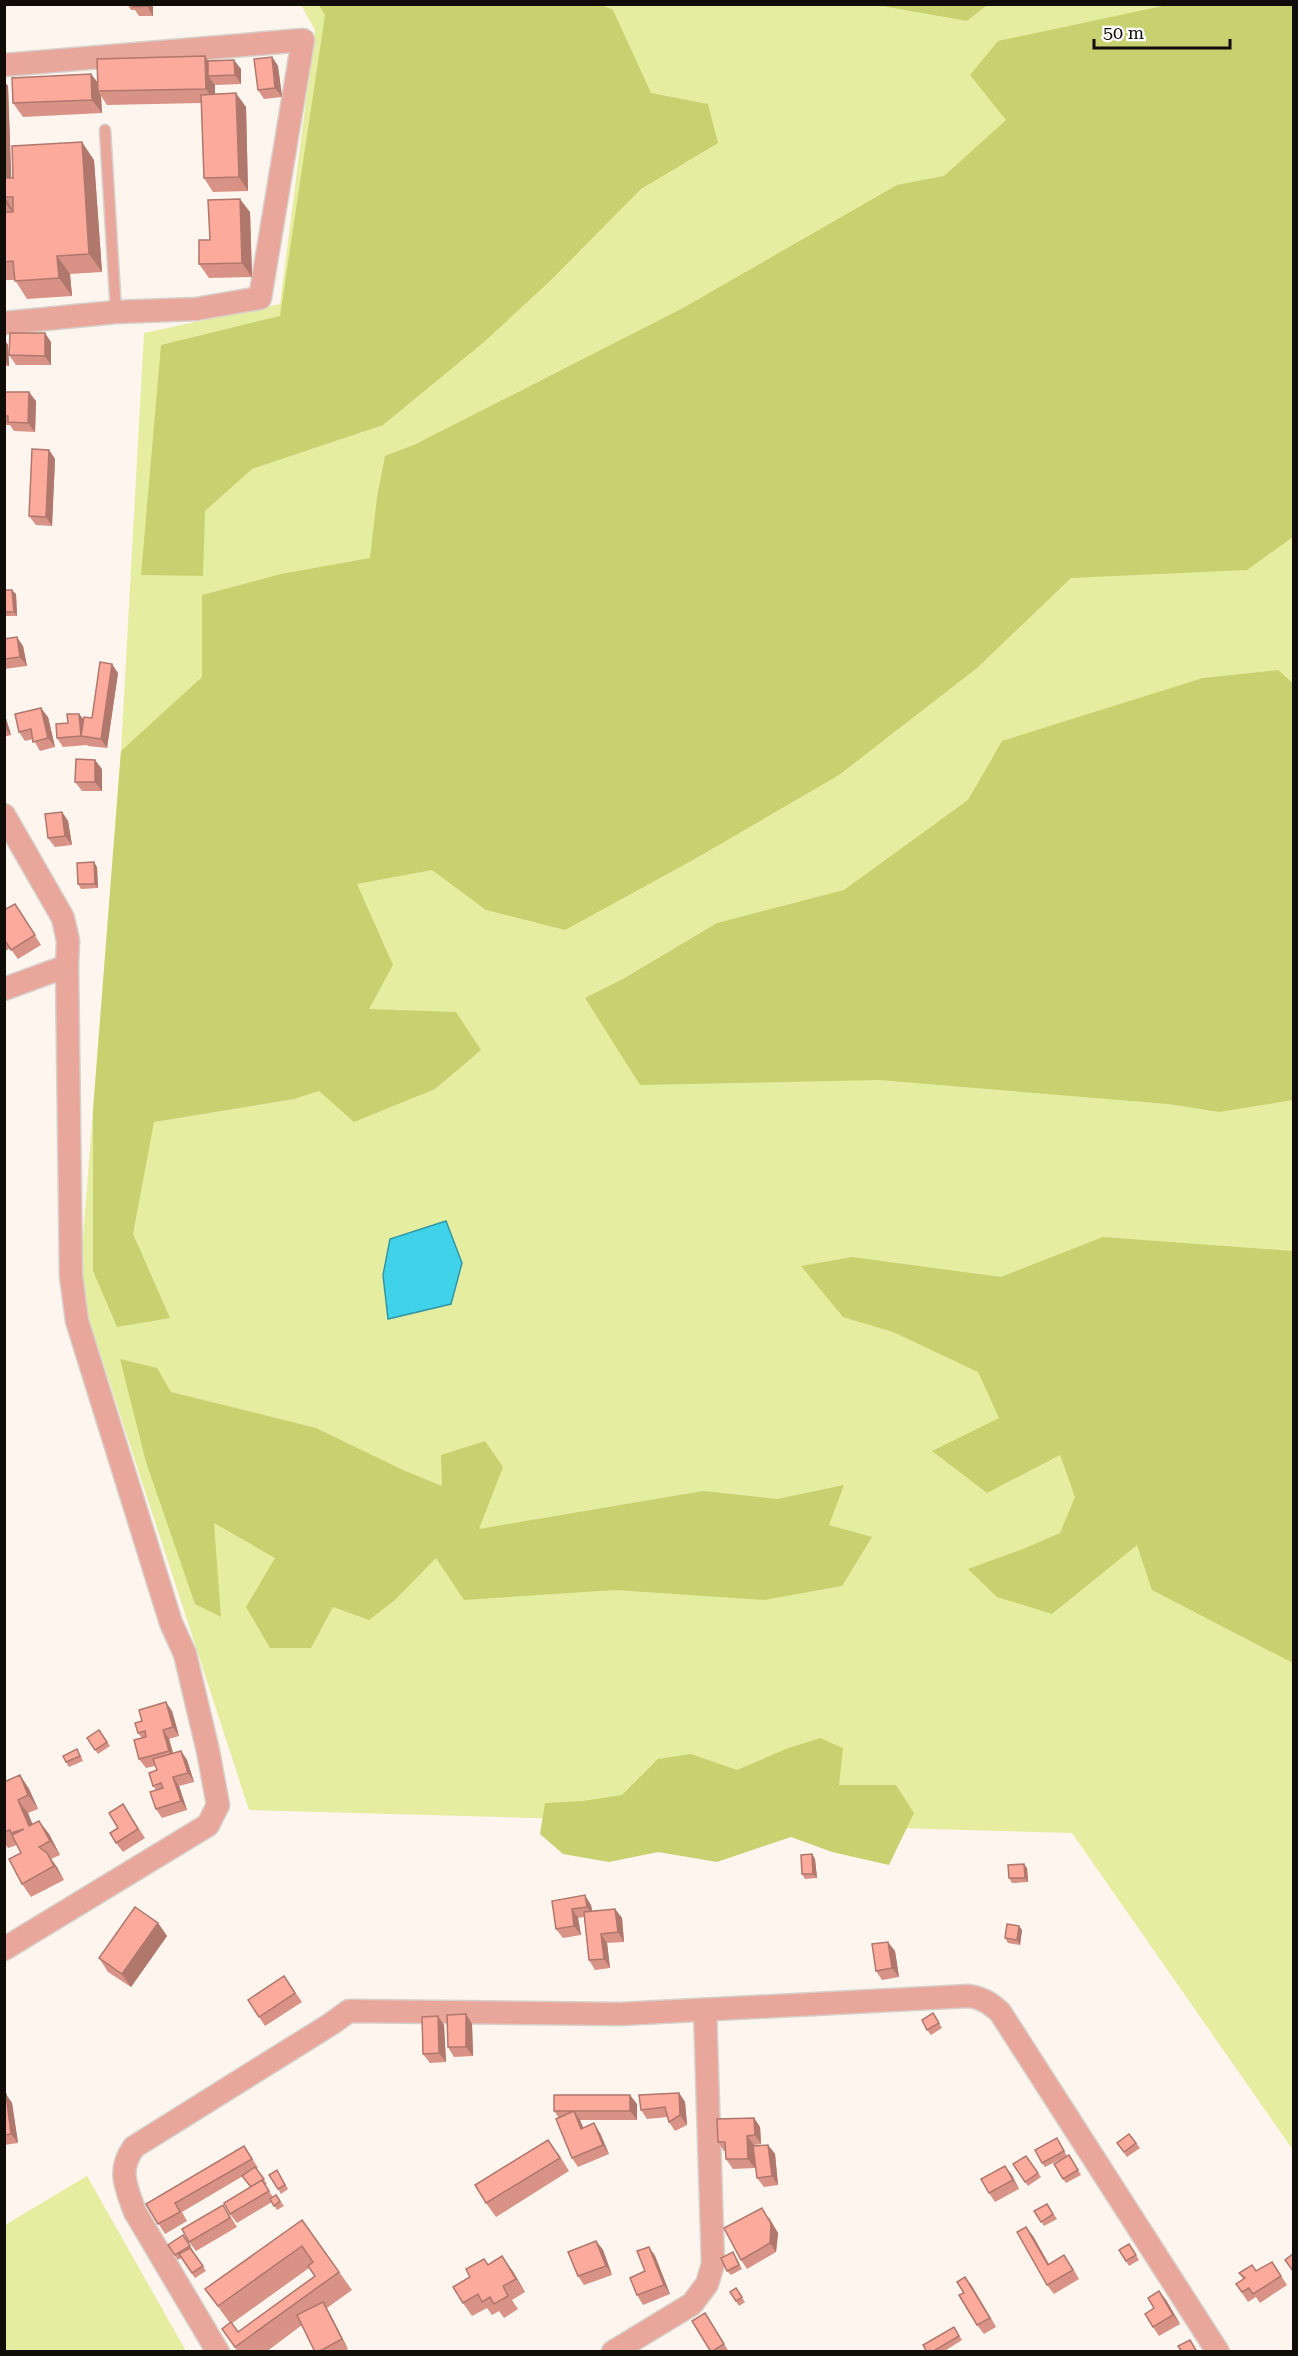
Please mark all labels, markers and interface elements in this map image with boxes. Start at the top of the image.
scale bar [1094,12,1230,50]
text: 50 m [1103,22,1144,43]

